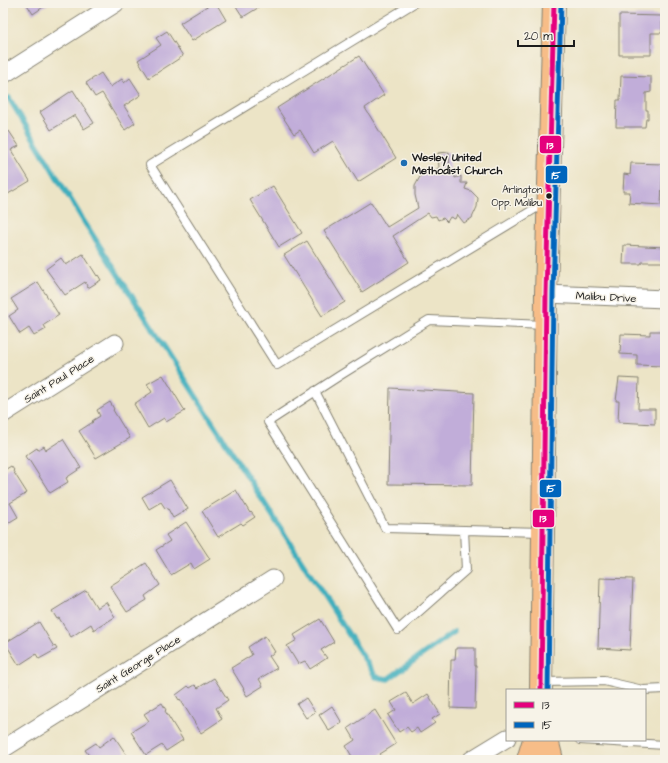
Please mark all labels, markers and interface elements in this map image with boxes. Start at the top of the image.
scale bar [518,22,574,48]
text: 20 m [524,28,553,45]
line badge: 13 [539,135,562,154]
text: 13 [546,138,554,153]
place label: Wesley United Methodist Church [411,150,503,178]
marker: Wesley United Methodist Church [399,158,409,168]
line badge: 15 [545,165,568,184]
text: 15 [551,168,561,183]
place label: Arlington Opp. Malibu [492,183,542,210]
marker: Arlington Opp. Malibu [544,191,554,201]
street label: Malibu Drive [575,288,637,306]
street label: Saint Paul Place [21,351,97,407]
line badge: 15 [539,479,562,498]
text: 15 [546,481,556,496]
line badge: 13 [532,509,555,528]
text: 13 [539,511,547,526]
street label: Saint George Place [93,632,184,697]
legend [506,689,646,741]
text: 13 [542,697,550,714]
text: 15 [542,717,553,734]

